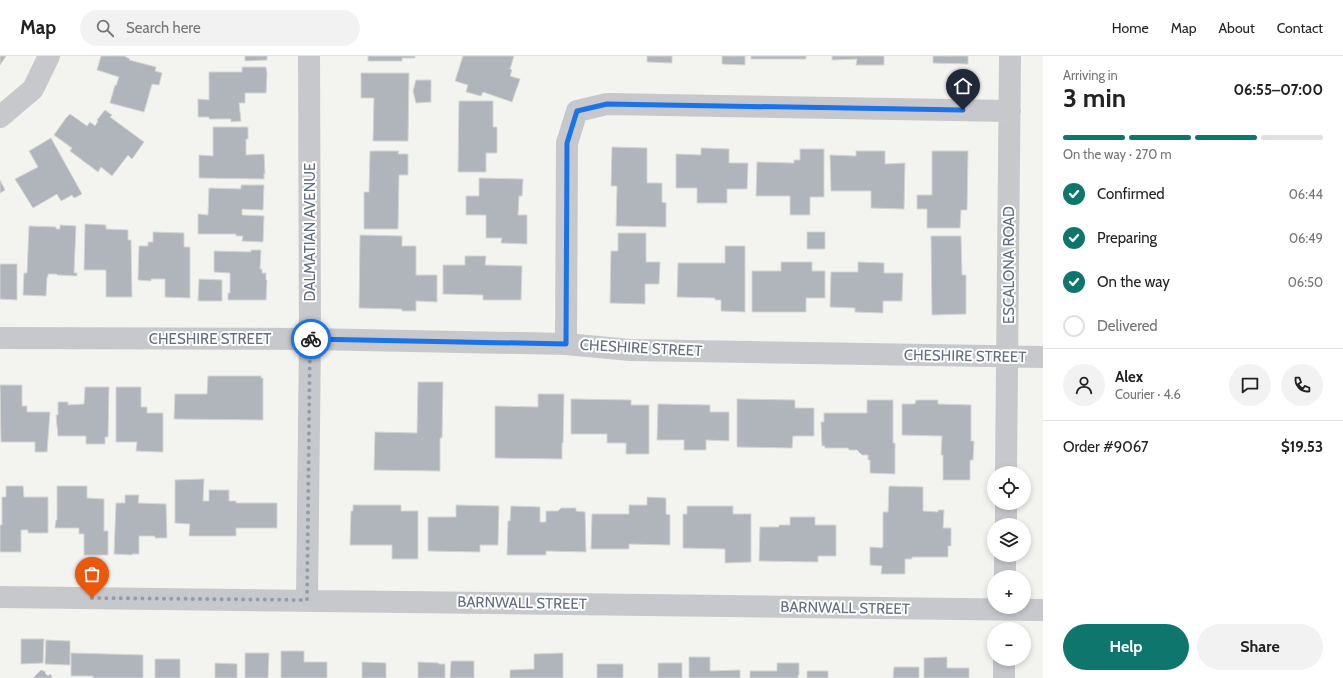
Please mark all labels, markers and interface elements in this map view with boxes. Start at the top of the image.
search box [80,10,360,46]
text: Map [20,16,56,39]
icon: search [94,17,116,39]
text: Search here [126,19,201,37]
text: Home [1112,19,1149,37]
text: Map [1171,19,1196,37]
text: About [1218,19,1255,37]
text: Contact [1277,19,1323,37]
text: Arriving in [1063,67,1118,83]
pin [946,69,980,110]
icon: home [952,75,974,97]
text: 06:55–07:00 [1233,81,1323,99]
text: 3 min [1063,82,1126,114]
text: On the way · 270 m [1063,146,1172,162]
street label: DALMATIAN AVENUE [301,163,319,301]
icon: check [1063,183,1085,205]
text: Confirmed [1097,185,1165,203]
text: 06:44 [1289,186,1323,202]
street label: ESCALONA ROAD [1000,206,1018,324]
icon: check [1063,227,1085,249]
text: Preparing [1097,229,1157,247]
text: 06:49 [1289,230,1323,246]
icon: check [1063,271,1085,293]
text: On the way [1097,273,1170,291]
text: 06:50 [1288,274,1323,290]
text: Delivered [1097,317,1158,335]
courier [291,319,331,359]
icon: bike [300,328,322,350]
street label: CHESHIRE STREET [149,330,271,348]
street label: CHESHIRE STREET [579,336,703,360]
street label: CHESHIRE STREET [904,346,1026,366]
button: person [1063,364,1105,406]
button: chat [1229,364,1271,406]
button: phone [1281,364,1323,406]
text: Alex [1115,368,1143,386]
text: Courier · 4.6 [1115,386,1181,402]
text: Order #9067 [1063,438,1149,456]
text: $19.53 [1281,438,1323,456]
map controls [987,466,1031,666]
button: locate [987,466,1031,510]
button: layers [987,518,1031,562]
pin [75,557,109,598]
icon: bag [81,563,103,585]
button: + [987,570,1031,614]
street label: BARNWALL STREET [457,593,587,613]
street label: BARNWALL STREET [780,598,910,618]
button: − [987,622,1031,666]
button: Help [1063,624,1189,670]
button: Share [1197,624,1323,670]

